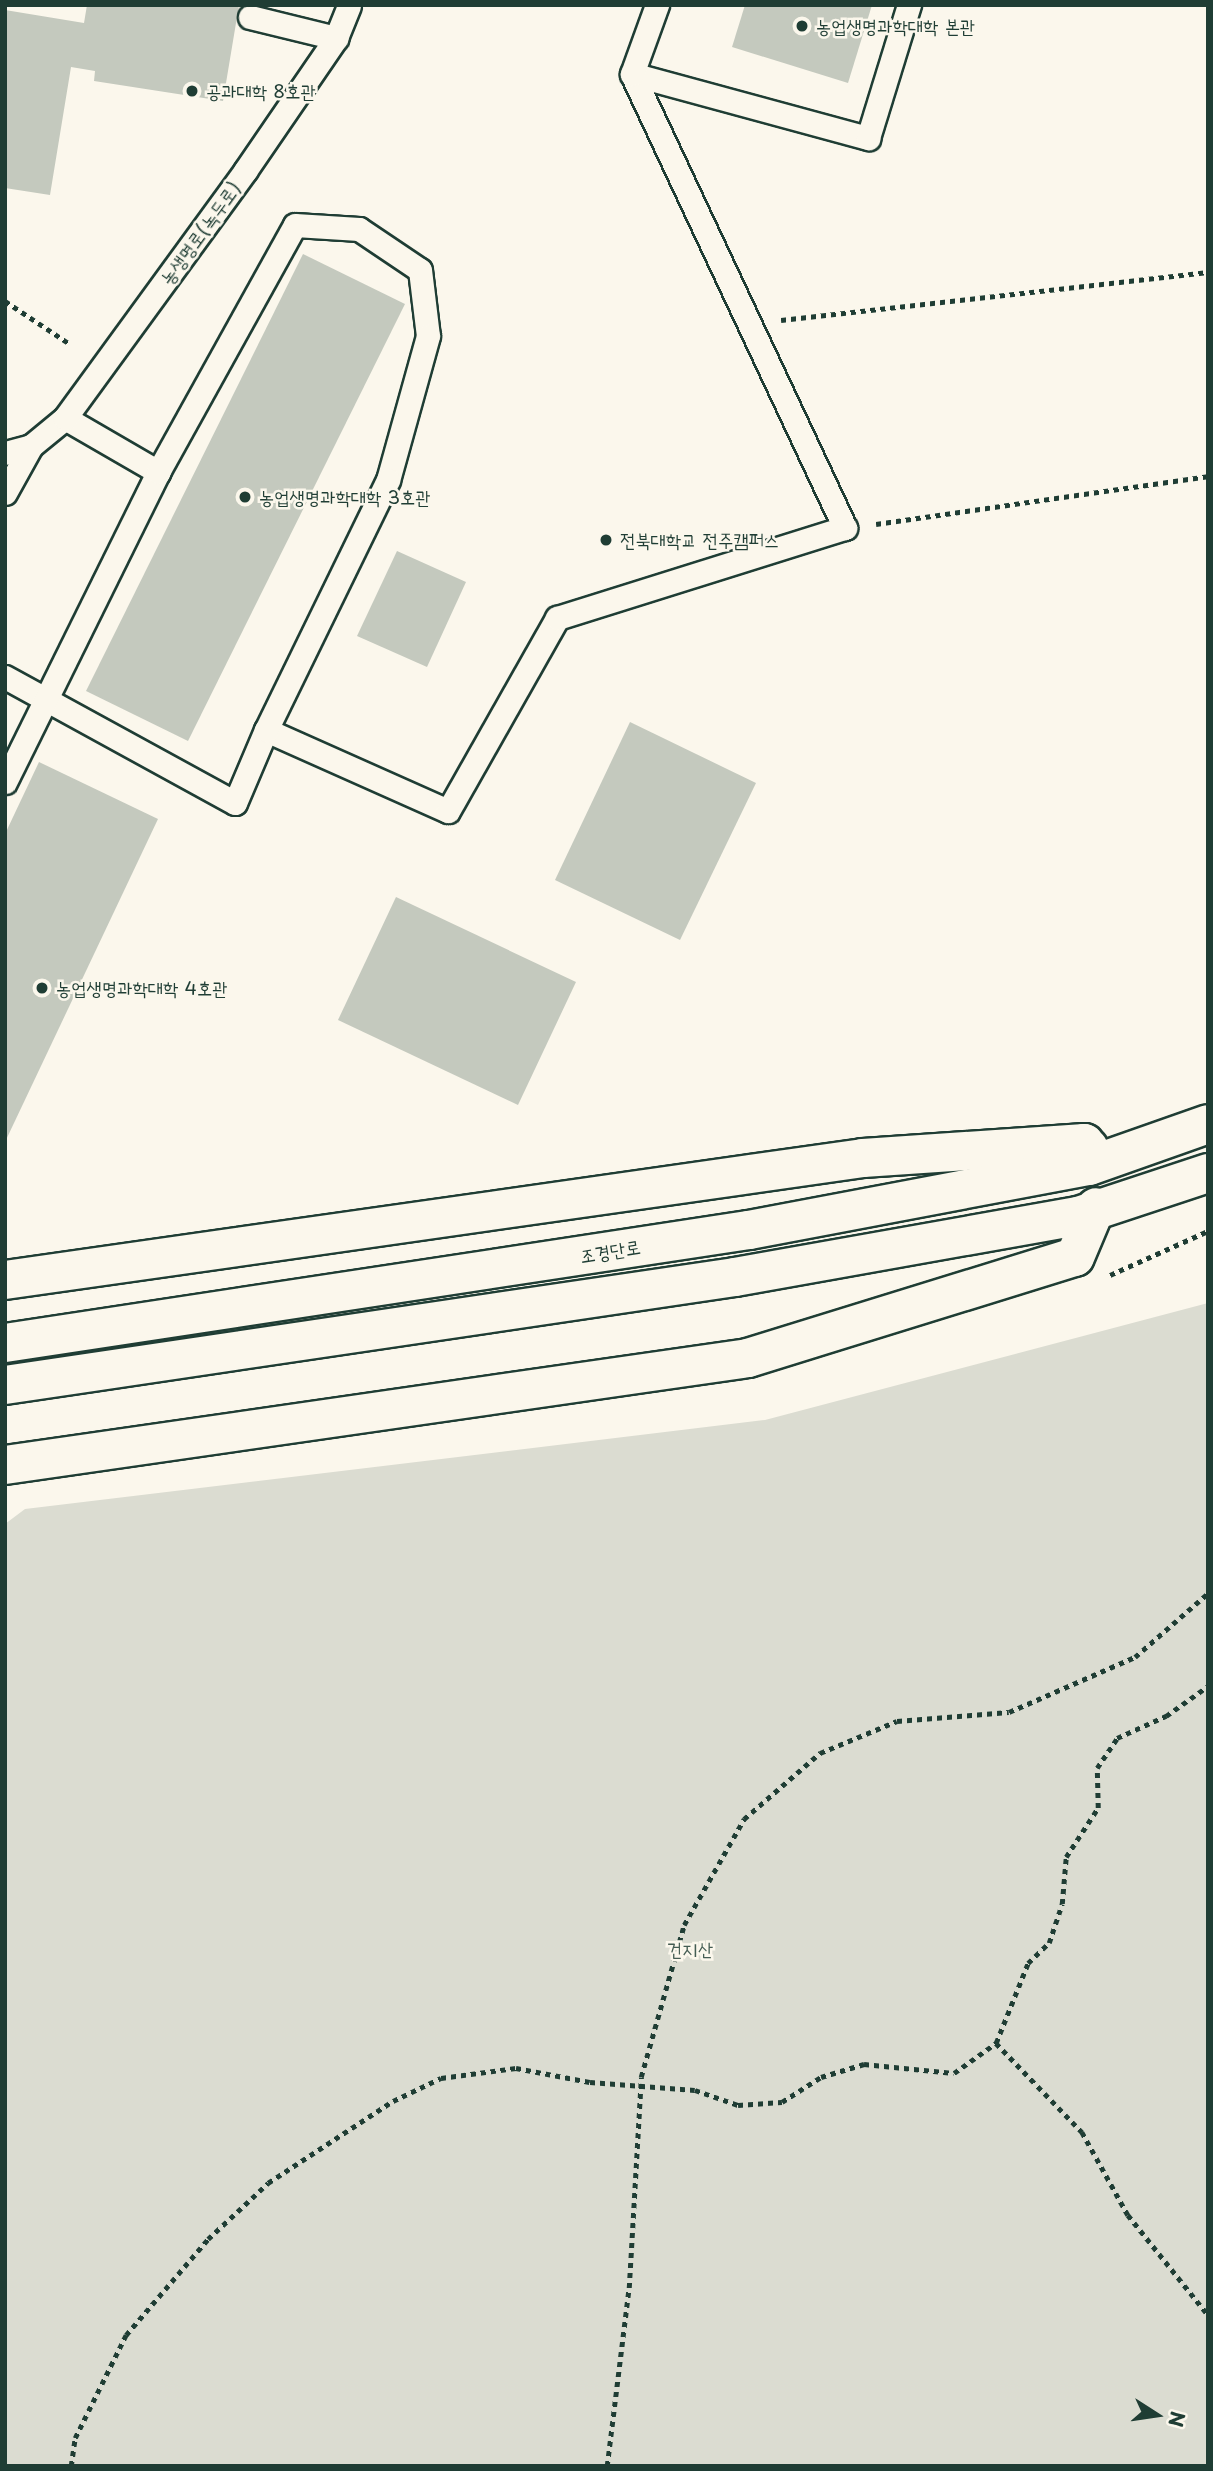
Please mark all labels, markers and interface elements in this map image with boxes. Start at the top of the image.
place label: 농업생명과학대학 본관 [816,15,975,37]
marker: 농업생명과학대학 본관 [794,18,810,34]
place label: 공과대학 8호관 [206,80,316,102]
marker: 공과대학 8호관 [184,83,200,99]
street label: 농생명로(녹두로) [155,177,245,289]
place label: 농업생명과학대학 3호관 [259,486,431,508]
marker: 농업생명과학대학 3호관 [237,489,253,505]
place label: 전북대학교 전주캠퍼스 [620,529,779,551]
marker: 전북대학교 전주캠퍼스 [598,532,614,548]
place label: 농업생명과학대학 4호관 [56,977,228,999]
marker: 농업생명과학대학 4호관 [34,980,50,996]
street label: 조경단로 [578,1235,642,1267]
park label: 건지산 [667,1938,713,1960]
north arrow [1122,2380,1192,2450]
text: N [1162,2409,1193,2430]

